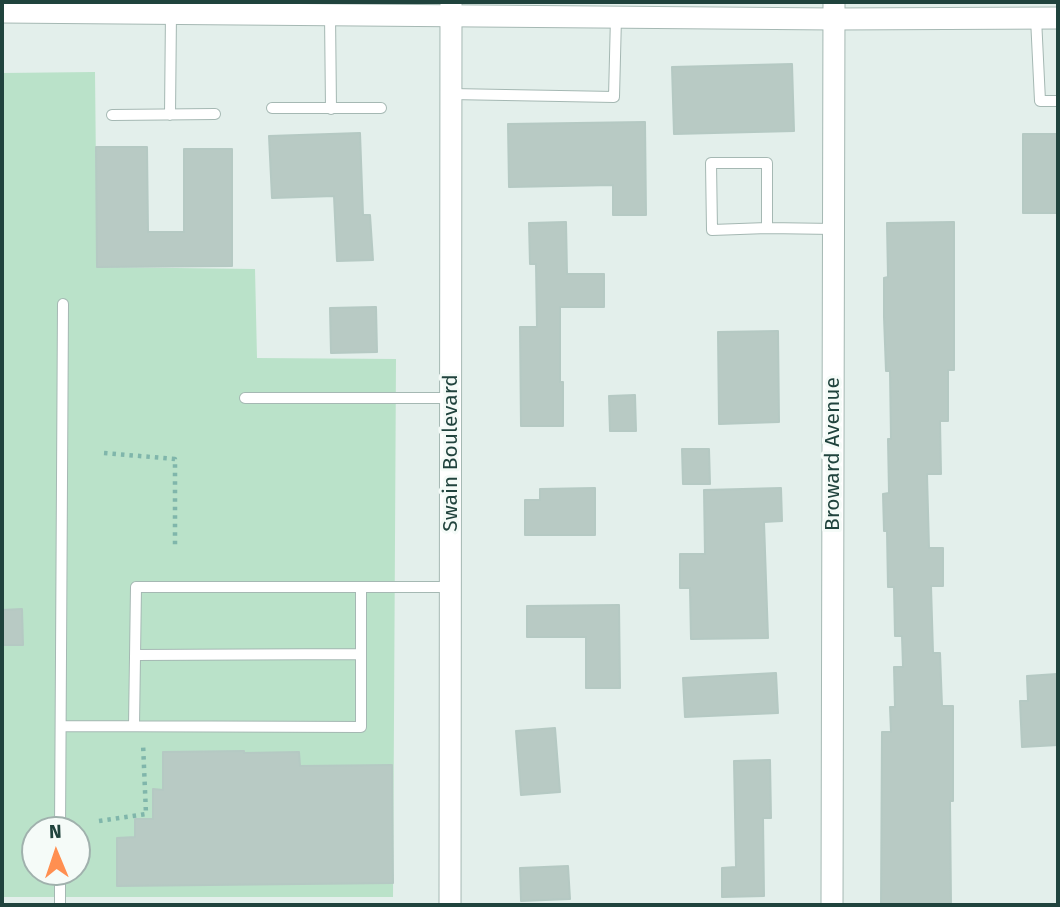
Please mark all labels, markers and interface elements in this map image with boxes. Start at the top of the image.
street label: Swain Boulevard [438,374,464,532]
street label: Broward Avenue [820,377,846,531]
north arrow [21,816,91,886]
text: N [49,820,62,843]

